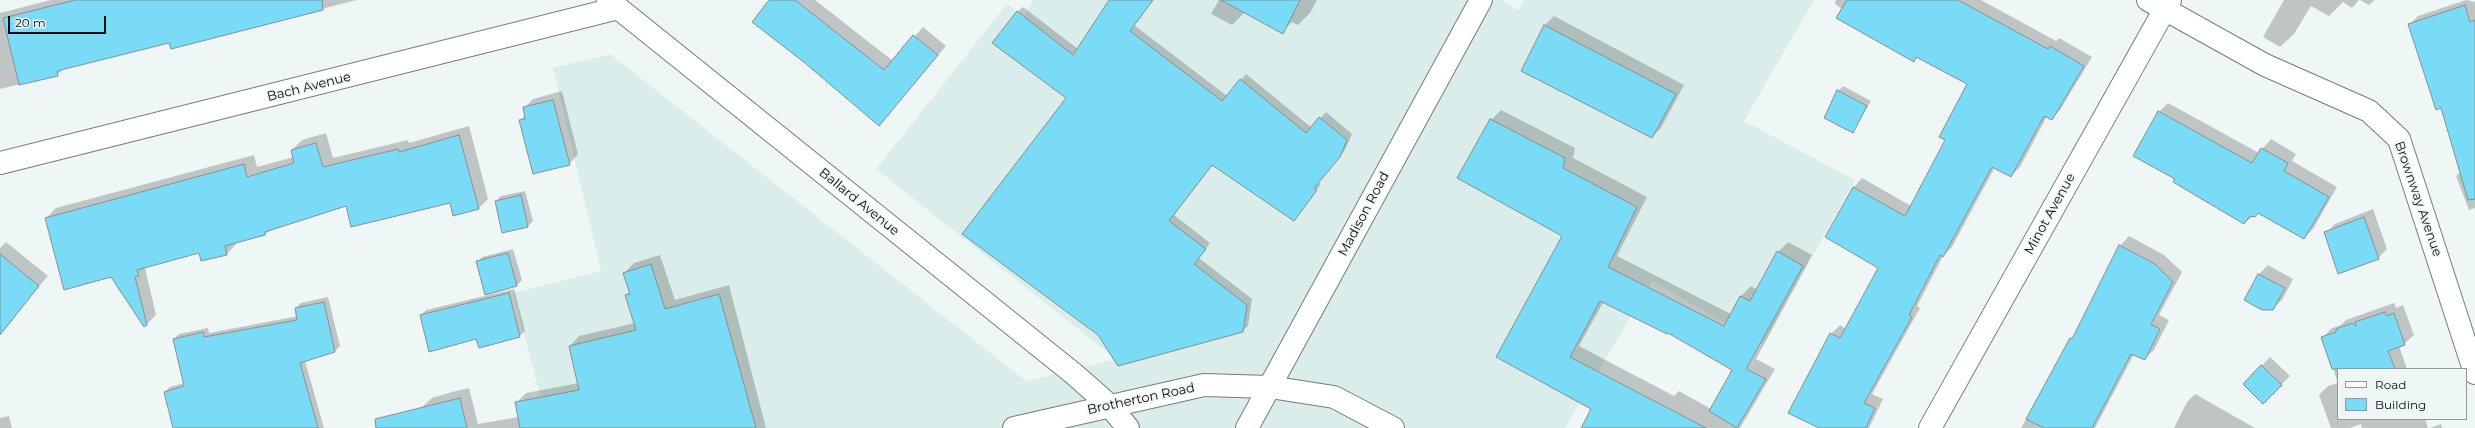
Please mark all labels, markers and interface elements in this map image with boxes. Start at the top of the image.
scale bar [10,8,108,34]
text: 20 m [15,15,46,30]
street label: Bach Avenue [265,69,353,105]
street label: Brownway Avenue [2391,139,2445,259]
street label: Ballard Avenue [816,165,902,239]
street label: Madison Road [1335,169,1393,259]
street label: Minot Avenue [2021,171,2079,257]
legend [2337,368,2467,420]
text: Road [2375,377,2406,392]
street label: Brotherton Road [1086,380,1196,418]
text: Building [2375,397,2426,412]

